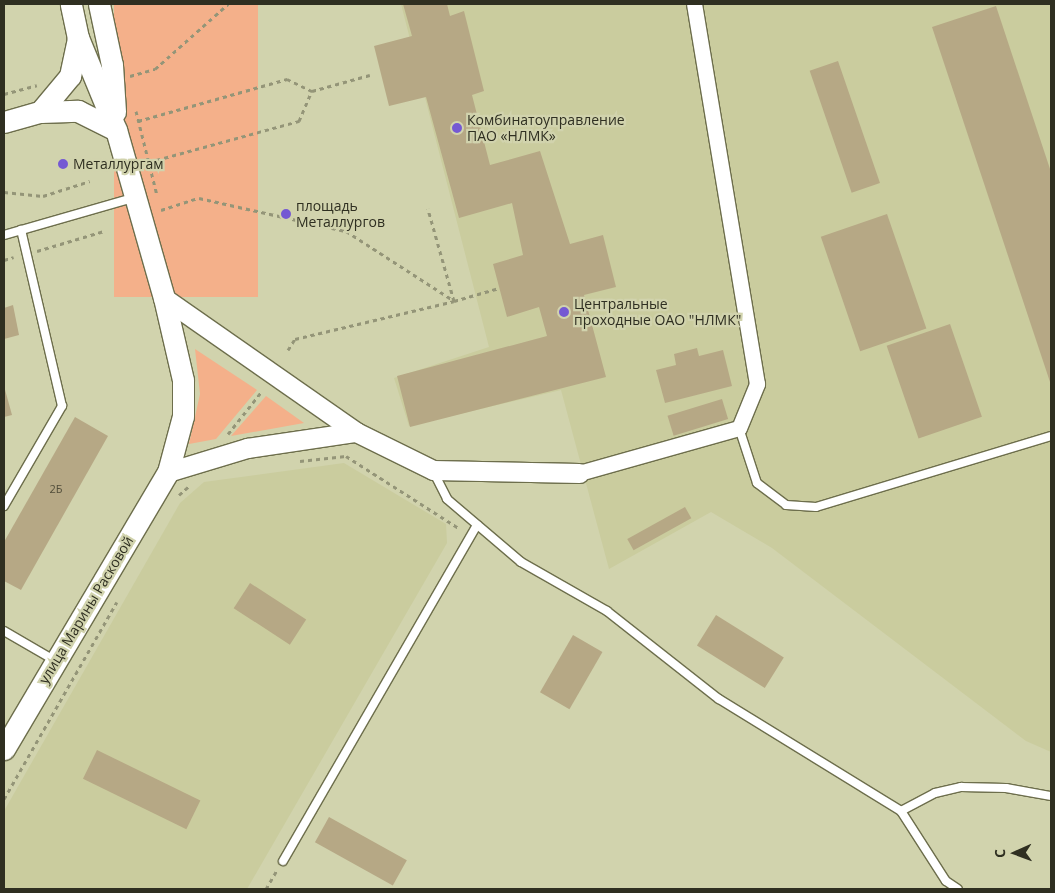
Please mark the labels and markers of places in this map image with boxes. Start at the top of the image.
place label: Комбинатоуправление ПАО «НЛМК» [467,112,625,144]
marker: Комбинатоуправление ПАО «НЛМК» [451,122,463,134]
place label: Металлургам [73,156,164,172]
marker: Металлургам [57,158,69,170]
place label: площадь Металлургов [296,198,385,230]
marker: площадь Металлургов [280,208,292,220]
place label: Центральные проходные ОАО "НЛМК" [574,296,741,328]
marker: Центральные проходные ОАО "НЛМК" [558,306,570,318]

